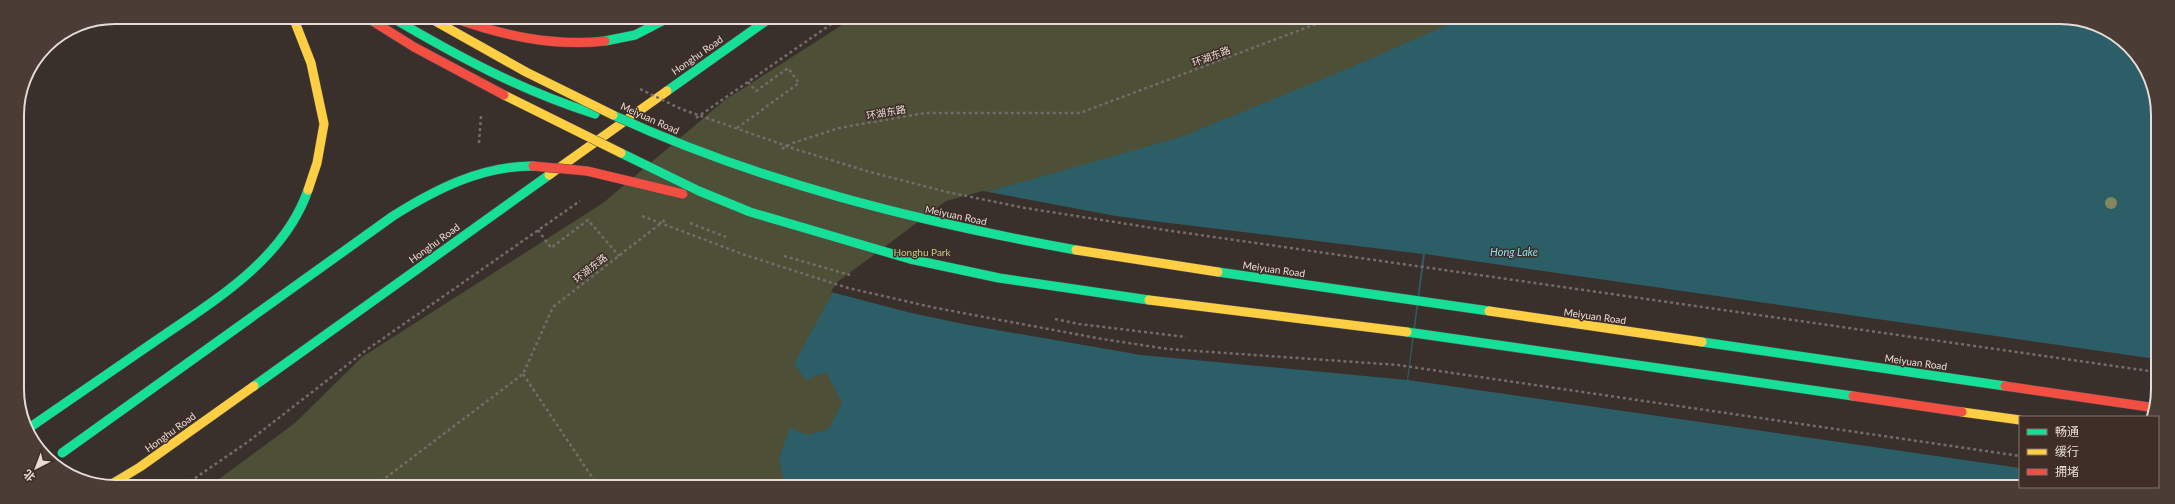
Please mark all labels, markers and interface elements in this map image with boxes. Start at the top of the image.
street label: Honghu Road [669,33,725,77]
street label: 环湖东路 [1190,44,1232,68]
street label: Meiyuan Road [619,100,681,136]
street label: 环湖东路 [865,103,907,121]
street label: Meiyuan Road [924,203,988,227]
street label: Honghu Road [406,221,462,265]
water label: Hong Lake [1490,245,1538,258]
park label: Honghu Park [893,246,952,258]
street label: 环湖东路 [571,251,609,285]
street label: Meiyuan Road [1242,259,1306,279]
street label: Meiyuan Road [1563,306,1627,326]
street label: Meiyuan Road [1884,352,1948,372]
street label: Honghu Road [142,410,198,454]
legend [2019,416,2159,488]
text: 畅通 [2055,424,2079,439]
text: 缓行 [2055,444,2079,459]
north arrow [16,448,56,488]
text: 拥堵 [2055,464,2079,479]
text: 北 [21,467,37,484]

